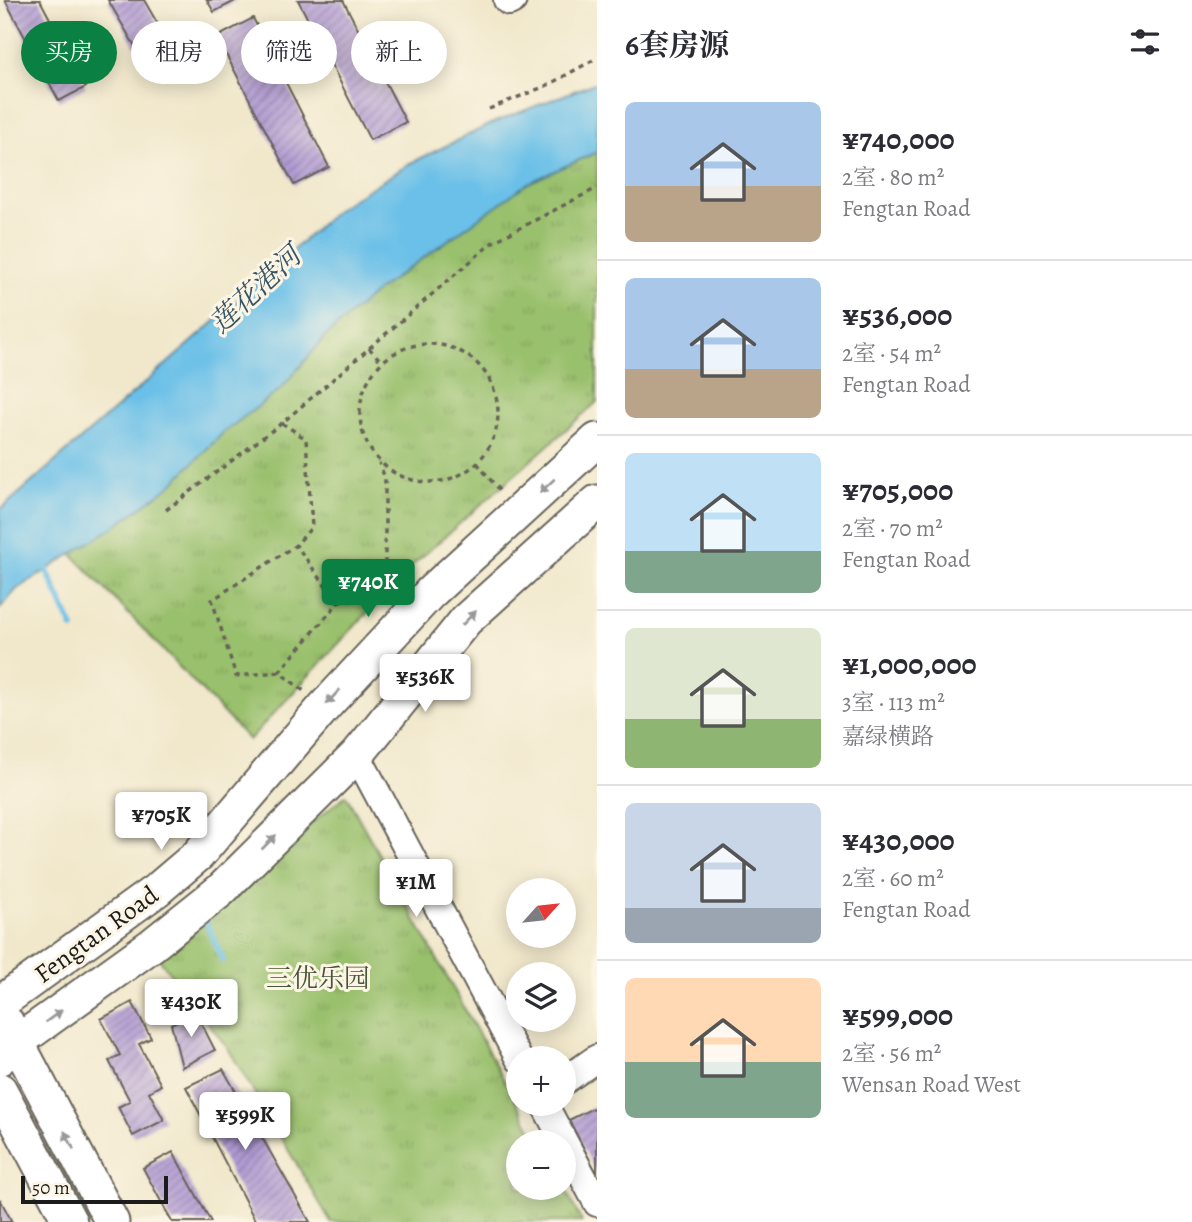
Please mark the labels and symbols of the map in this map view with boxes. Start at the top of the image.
water label: 莲花港河 [202,234,313,342]
one-way arrow [538,478,556,494]
pin: ¥740K [319,560,417,619]
one-way arrow [461,610,477,627]
pin: ¥536K [376,654,474,714]
one-way arrow [325,688,341,705]
pin: ¥705K [112,792,210,852]
one-way arrow [261,834,277,850]
pin: ¥1M [382,860,450,919]
street label: Fengtan Road [27,878,165,991]
north arrow [506,878,576,948]
park label: 三优乐园 [266,961,370,996]
pin: ¥430K [142,979,240,1039]
one-way arrow [45,1009,63,1023]
pin: ¥599K [196,1092,294,1152]
one-way arrow [63,1130,74,1150]
scale bar [21,1173,168,1205]

